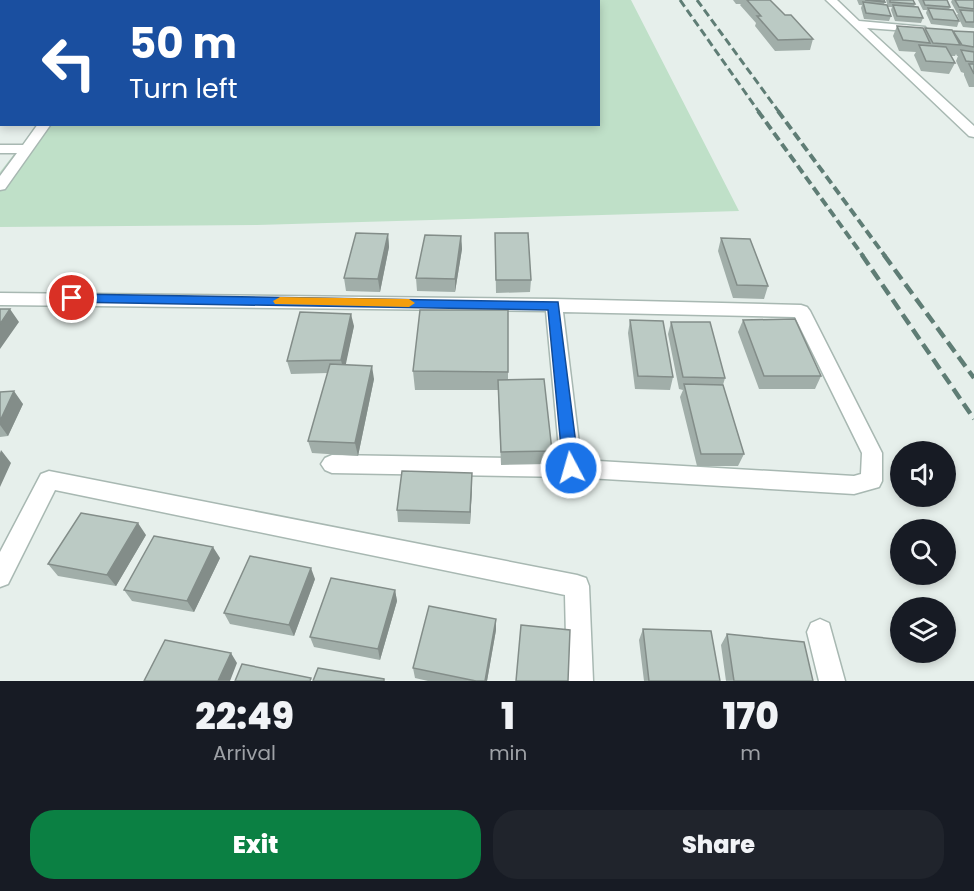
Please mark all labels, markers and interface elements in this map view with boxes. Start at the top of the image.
text: 50 m [129,14,237,73]
icon: left [30,24,108,102]
text: Turn left [129,70,238,107]
pin [46,272,97,323]
icon: arrive [55,281,88,314]
position arrow [539,436,603,500]
map controls [890,441,956,663]
button: sound [890,441,956,507]
button: search [890,519,956,585]
button: layers [890,597,956,663]
text: 22:49 [195,691,294,742]
text: 1 [501,691,515,742]
text: 170 [722,691,779,742]
text: Arrival [213,739,276,767]
text: min [489,739,527,767]
text: m [740,739,761,767]
button: Exit [30,810,481,879]
button: Share [493,810,944,879]

